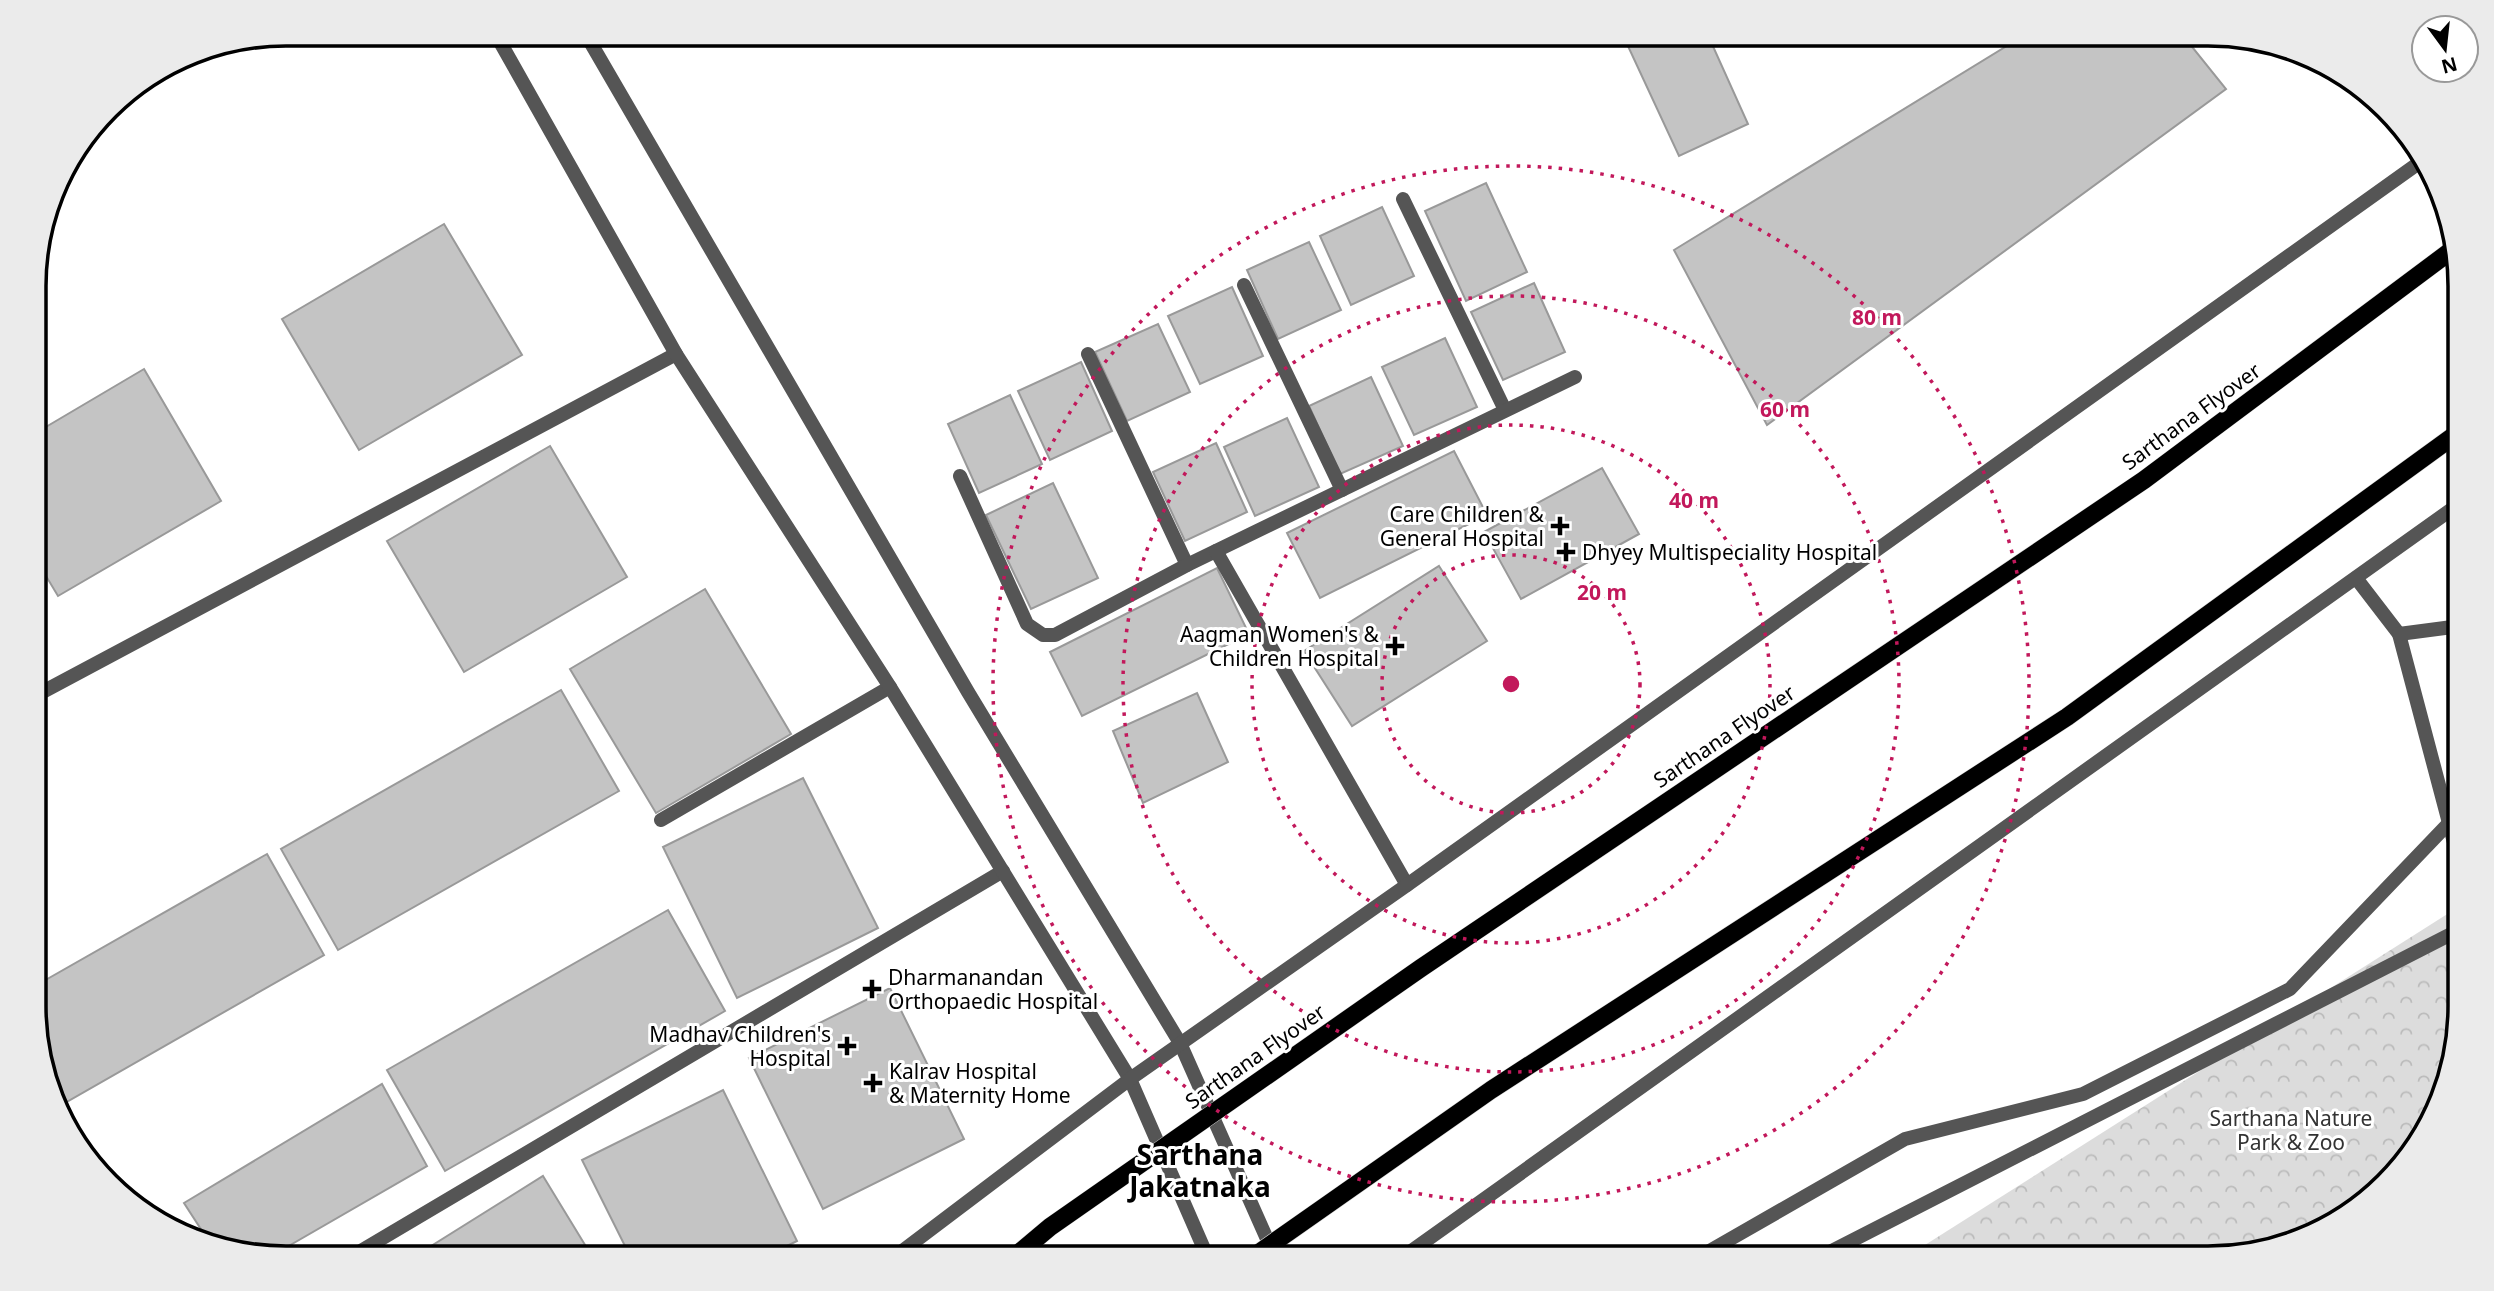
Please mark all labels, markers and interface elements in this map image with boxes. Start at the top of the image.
north arrow [2410,14,2480,84]
text: N [2439,51,2460,80]
text: 80 m [1852,303,1902,331]
street label: Sarthana Flyover [2116,356,2266,476]
text: 60 m [1760,395,1810,423]
text: 40 m [1669,486,1719,514]
place label: Care Children & General Hospital [1380,500,1545,552]
marker: Care Children & General Hospital [1550,516,1570,536]
place label: Dhyey Multispeciality Hospital [1582,538,1877,566]
marker: Dhyey Multispeciality Hospital [1556,542,1576,562]
text: 20 m [1577,578,1627,606]
place label: Aagman Women's & Children Hospital [1180,620,1380,672]
marker: Aagman Women's & Children Hospital [1385,636,1405,656]
centre of rings [1499,672,1523,696]
street label: Sarthana Flyover [1648,678,1801,794]
place label: Dharmanandan Orthopaedic Hospital [888,963,1098,1015]
marker: Dharmanandan Orthopaedic Hospital [862,979,882,999]
street label: Sarthana Flyover [1179,997,1331,1115]
place label: Madhav Children's Hospital [649,1020,831,1072]
marker: Madhav Children's Hospital [837,1036,857,1056]
place label: Kalrav Hospital & Maternity Home [889,1057,1071,1109]
marker: Kalrav Hospital & Maternity Home [863,1073,883,1093]
park label: Sarthana Nature Park & Zoo [2210,1104,2372,1156]
district label: Sarthana Jakatnaka [1126,1135,1271,1205]

